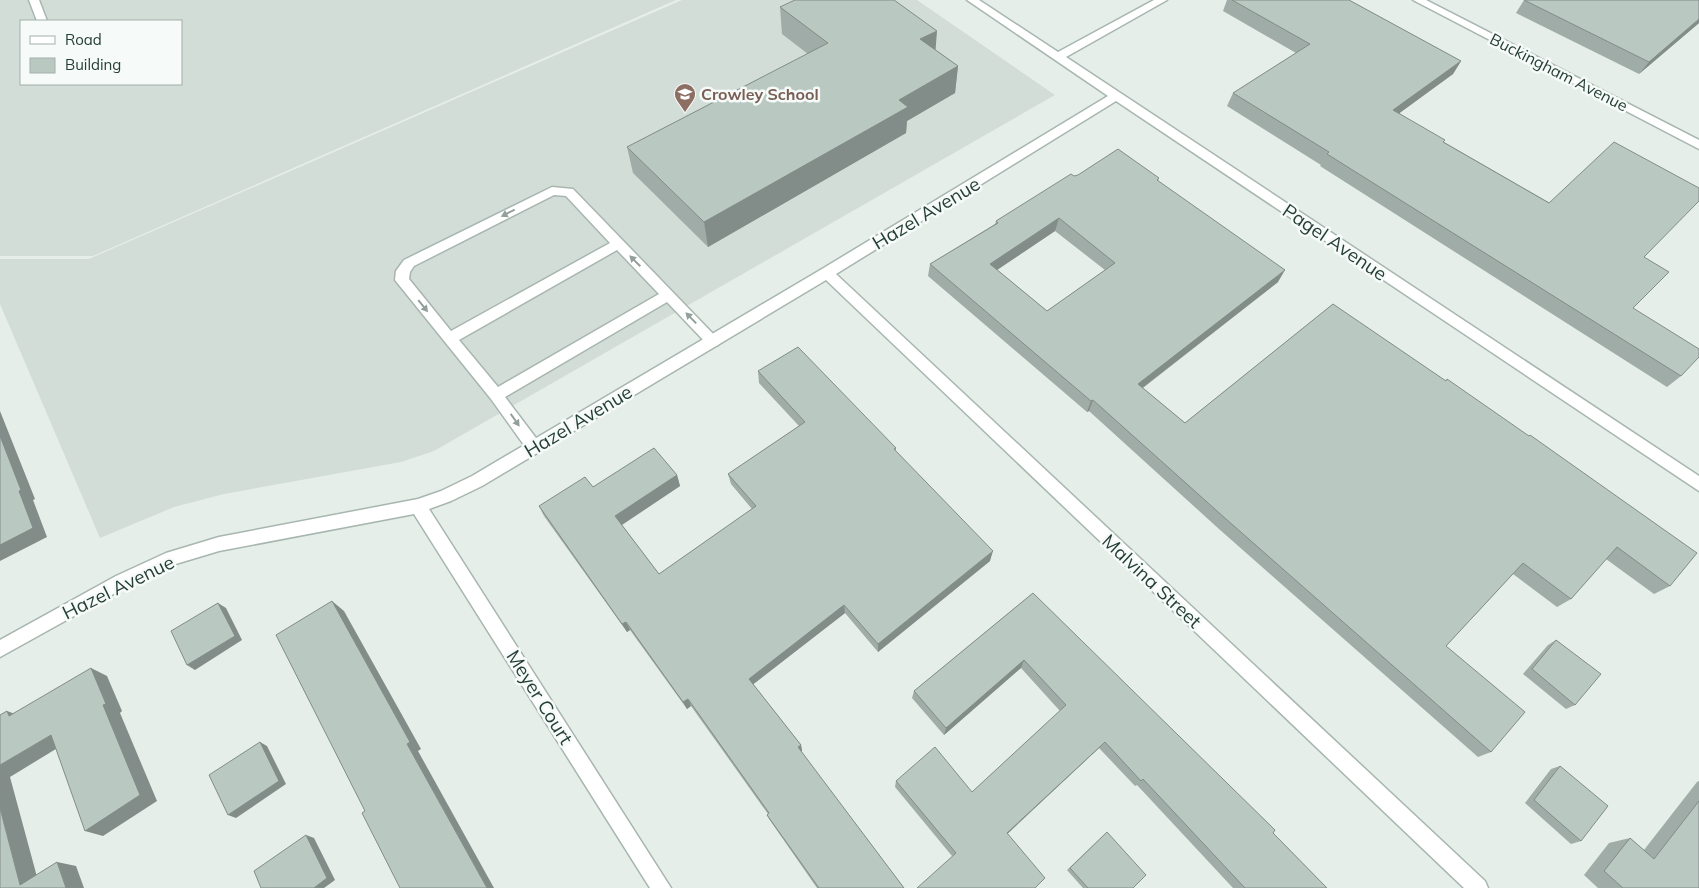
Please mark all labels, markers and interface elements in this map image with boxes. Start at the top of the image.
legend [20,20,182,85]
street label: Buckingham Avenue [1487,29,1631,115]
text: Road [65,30,102,49]
text: Building [65,55,121,74]
school or university icon: Crowley School [673,82,697,113]
place label: Crowley School [701,84,819,104]
street label: Hazel Avenue [868,171,984,255]
street label: Pagel Avenue [1278,198,1392,286]
one-way arrow [500,209,515,218]
one-way arrow [629,255,641,267]
one-way arrow [418,299,429,312]
one-way arrow [685,312,697,324]
street label: Hazel Avenue [520,379,636,463]
one-way arrow [510,414,520,427]
street label: Malvina Street [1097,529,1207,633]
street label: Hazel Avenue [58,550,178,624]
street label: Meyer Court [502,645,579,749]

